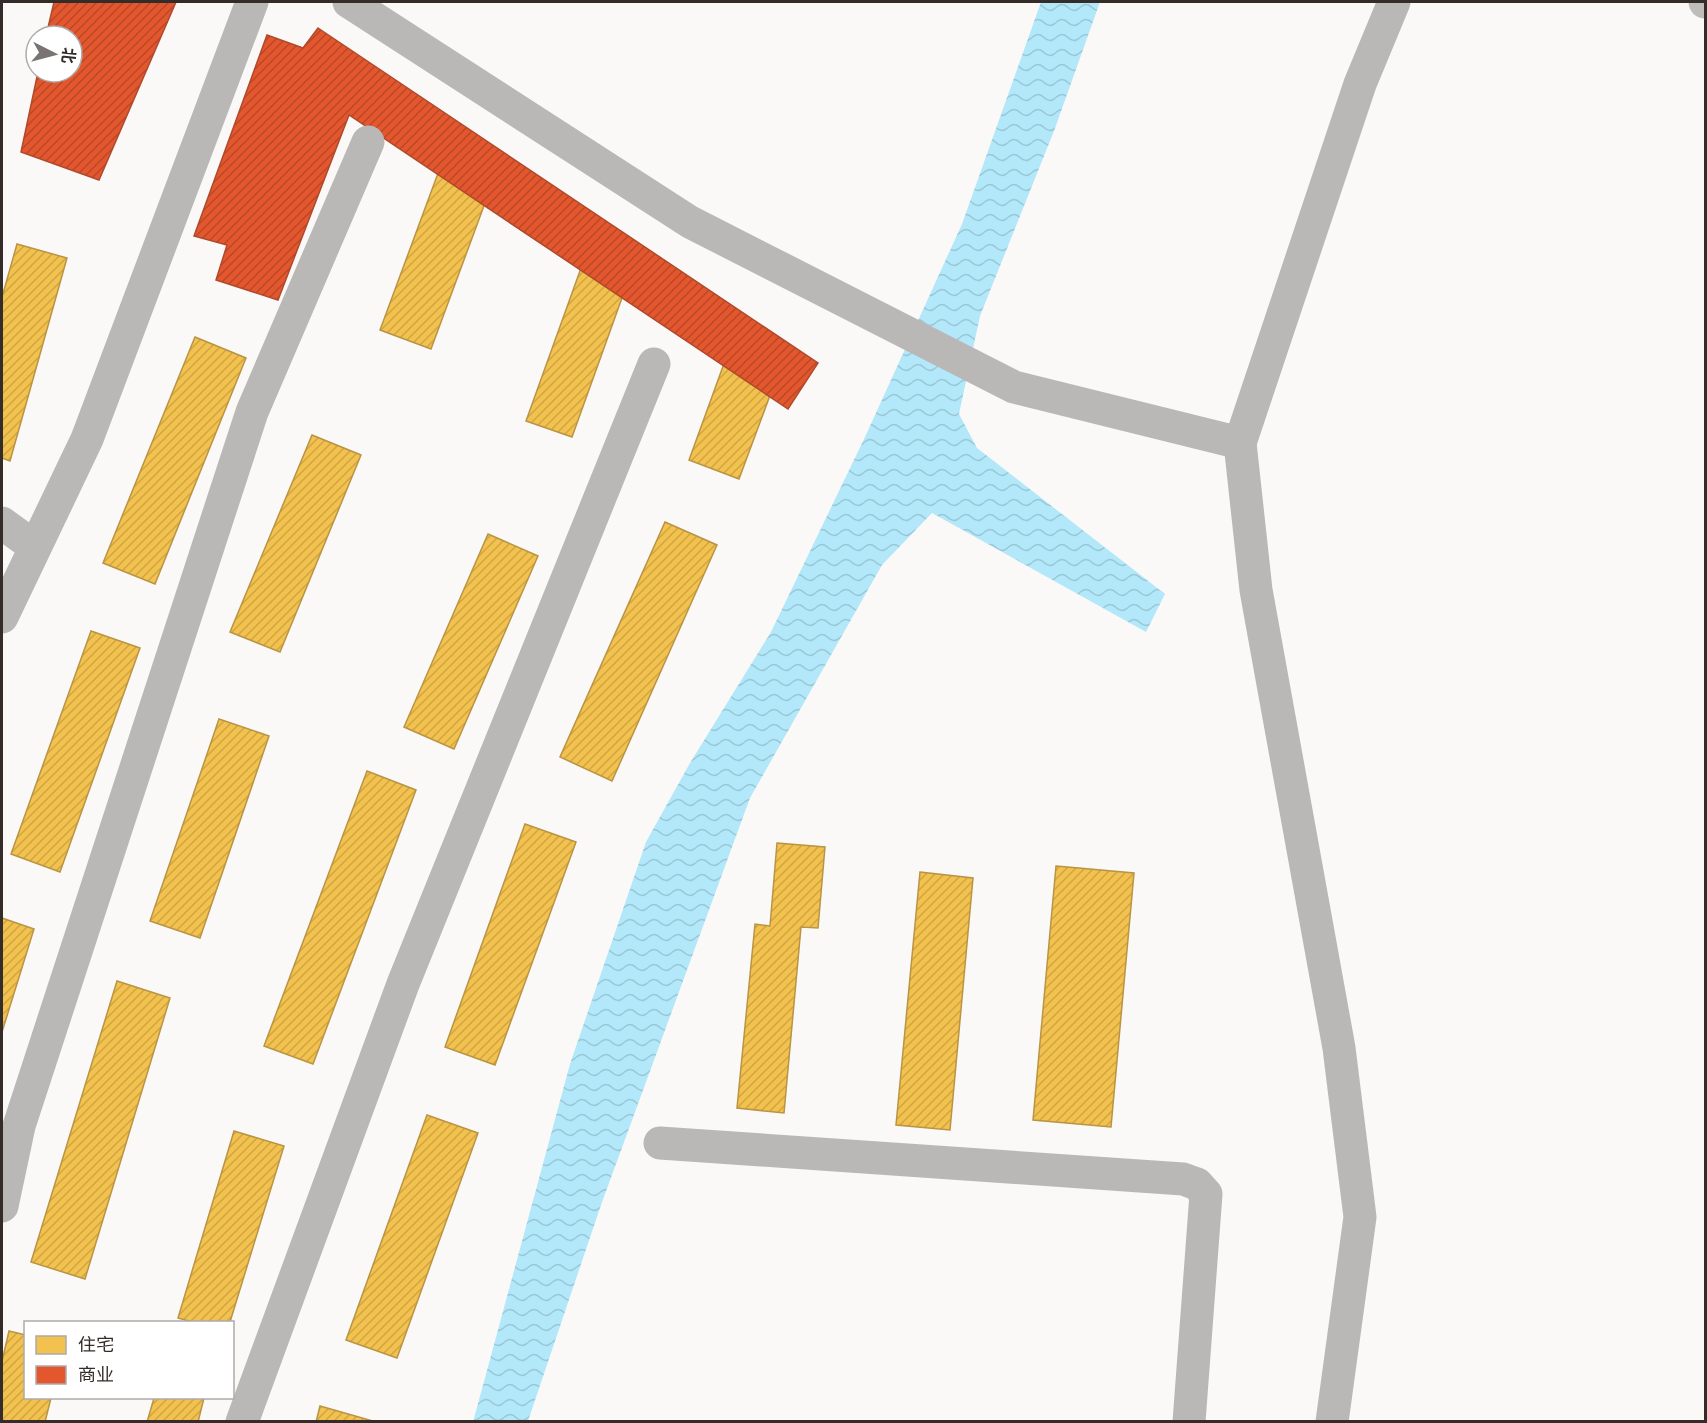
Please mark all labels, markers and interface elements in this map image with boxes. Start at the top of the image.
north arrow [24,24,84,84]
text: 北 [56,46,80,65]
legend [24,1321,234,1399]
text: 住宅 [78,1333,114,1358]
text: 商业 [78,1363,114,1388]

